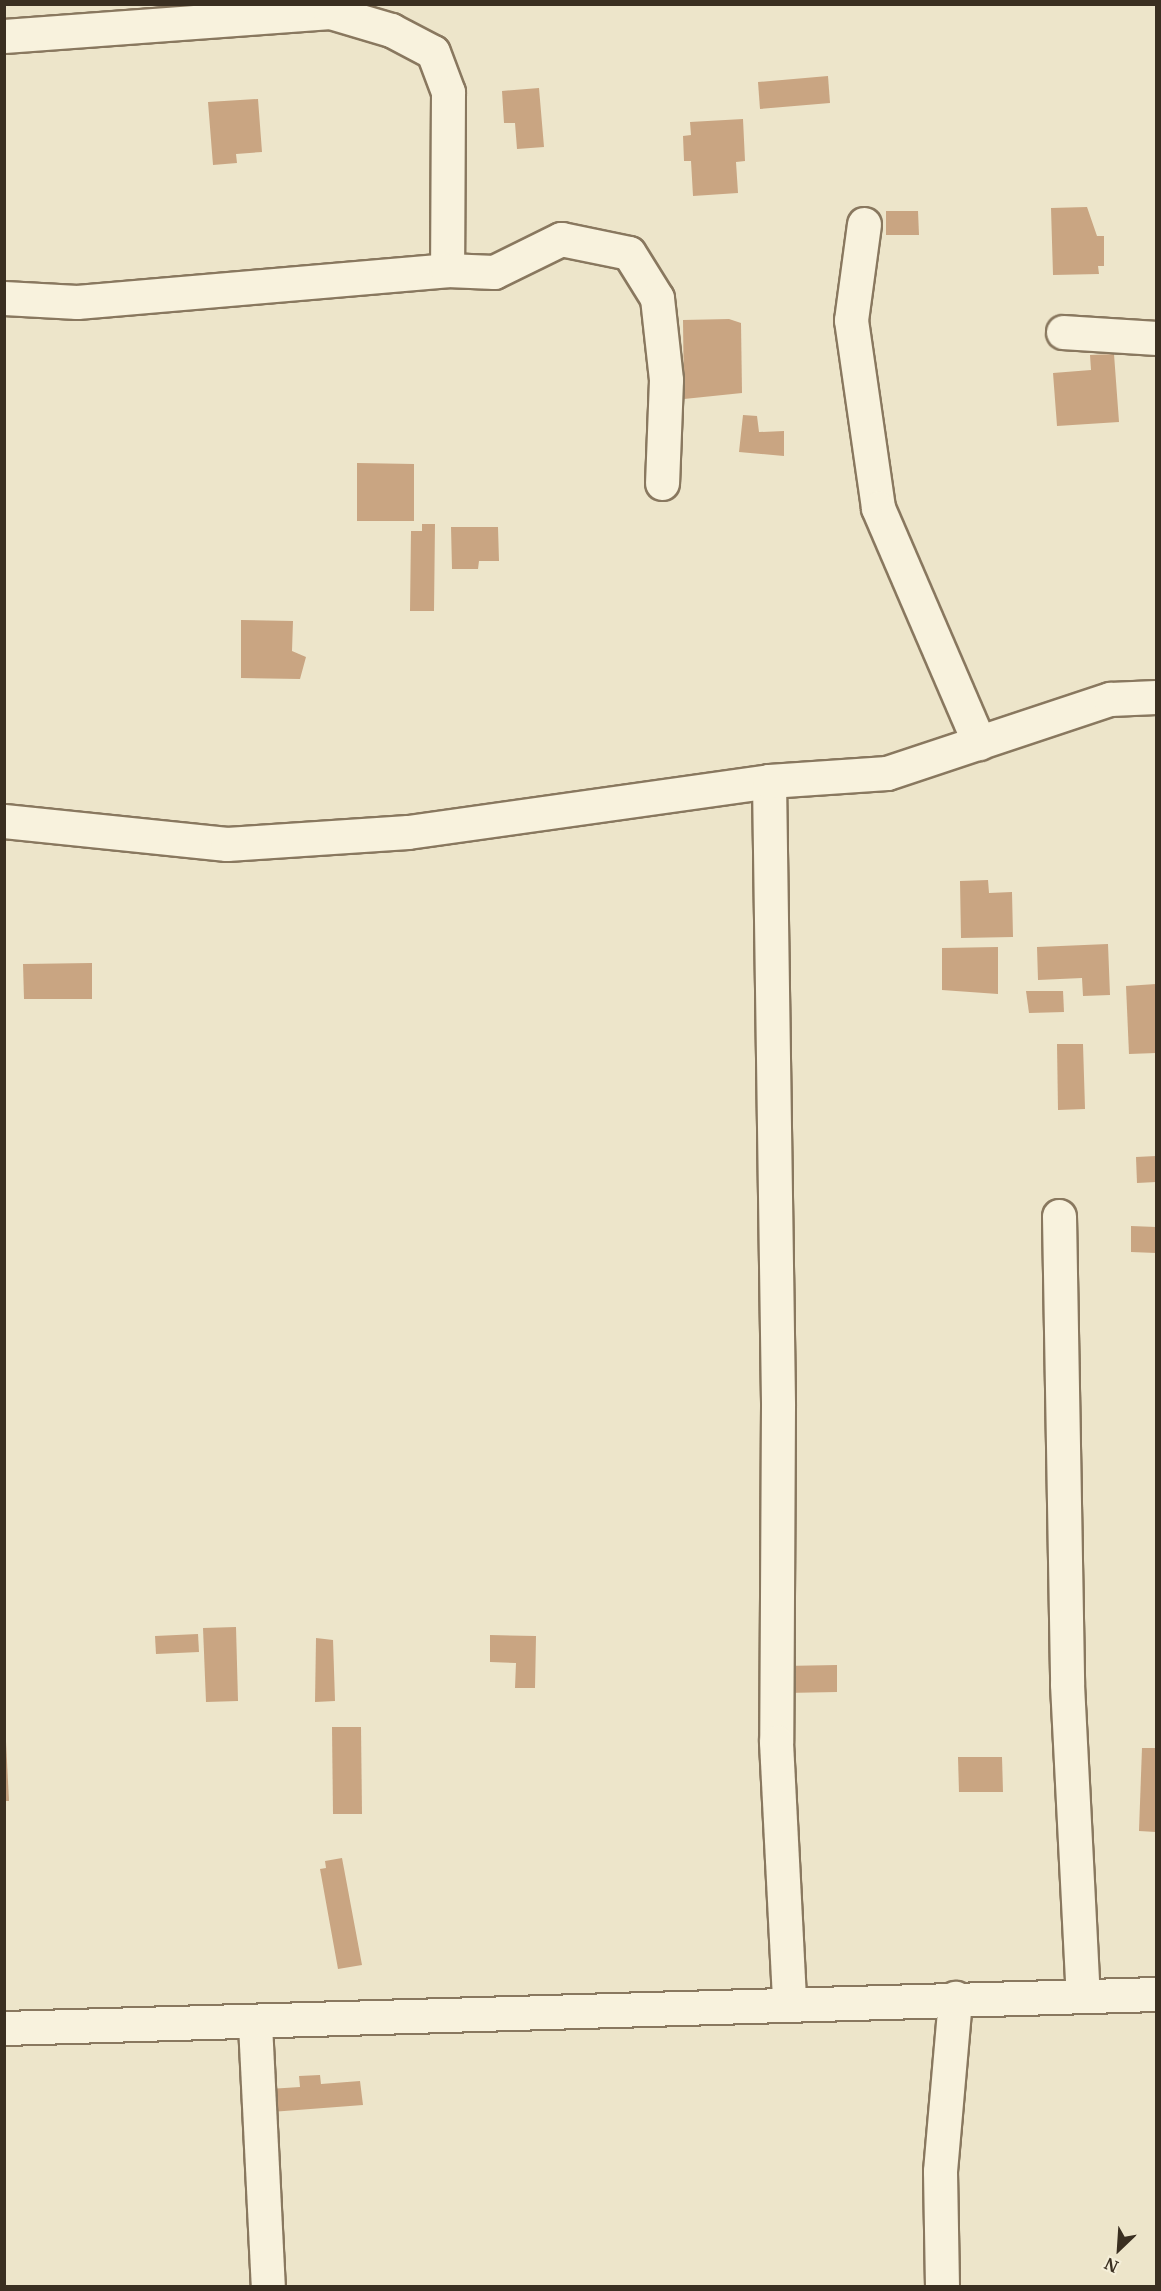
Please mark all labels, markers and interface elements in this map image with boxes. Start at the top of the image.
north arrow [1089,2219,1149,2279]
text: N [1101,2254,1121,2277]

